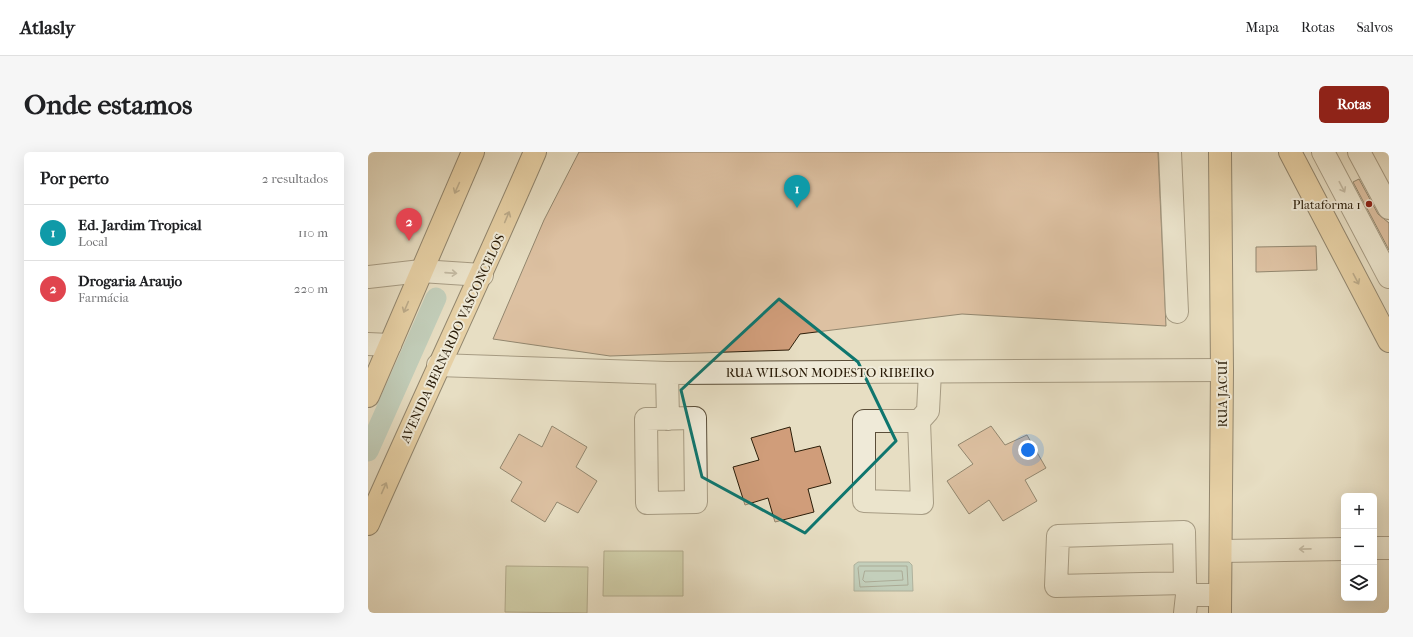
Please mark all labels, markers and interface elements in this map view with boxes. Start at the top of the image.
text: Atlasly [20,17,75,39]
text: Mapa [1246,19,1279,36]
text: Rotas [1301,19,1335,36]
text: Salvos [1357,19,1393,36]
button: Rotas [1319,86,1389,123]
text: Onde estamos [24,88,192,121]
text: Por perto [40,168,109,188]
text: 2 resultados [262,171,328,186]
pin: 1 [784,175,810,208]
one-way arrow [1338,180,1346,192]
one-way arrow [453,181,461,193]
place label: Plataforma 1 [1293,197,1361,212]
marker: Plataforma 1 [1364,199,1374,209]
pin: 2 [396,208,422,241]
one-way arrow [504,211,511,223]
text: Ed. Jardim Tropical [78,216,202,234]
text: 1 [51,225,55,240]
text: 110 m [298,225,328,240]
street label: AVENIDA BERNARDO VASCONCELOS [397,231,508,446]
text: Local [78,234,108,249]
one-way arrow [444,269,457,276]
text: Drogaria Araujo [78,272,182,290]
one-way arrow [1353,272,1360,284]
text: 2 [50,281,56,296]
text: 220 m [294,281,328,296]
text: Farmácia [78,290,129,305]
one-way arrow [402,300,409,312]
street label: RUA JACUÍ [1215,360,1230,428]
street label: RUA WILSON MODESTO RIBEIRO [726,365,934,380]
your location [1018,440,1038,460]
one-way arrow [381,483,388,495]
map controls [1341,493,1377,601]
button: + [1341,493,1377,529]
button: − [1341,529,1377,565]
one-way arrow [1299,546,1312,553]
button: layers [1341,565,1377,601]

